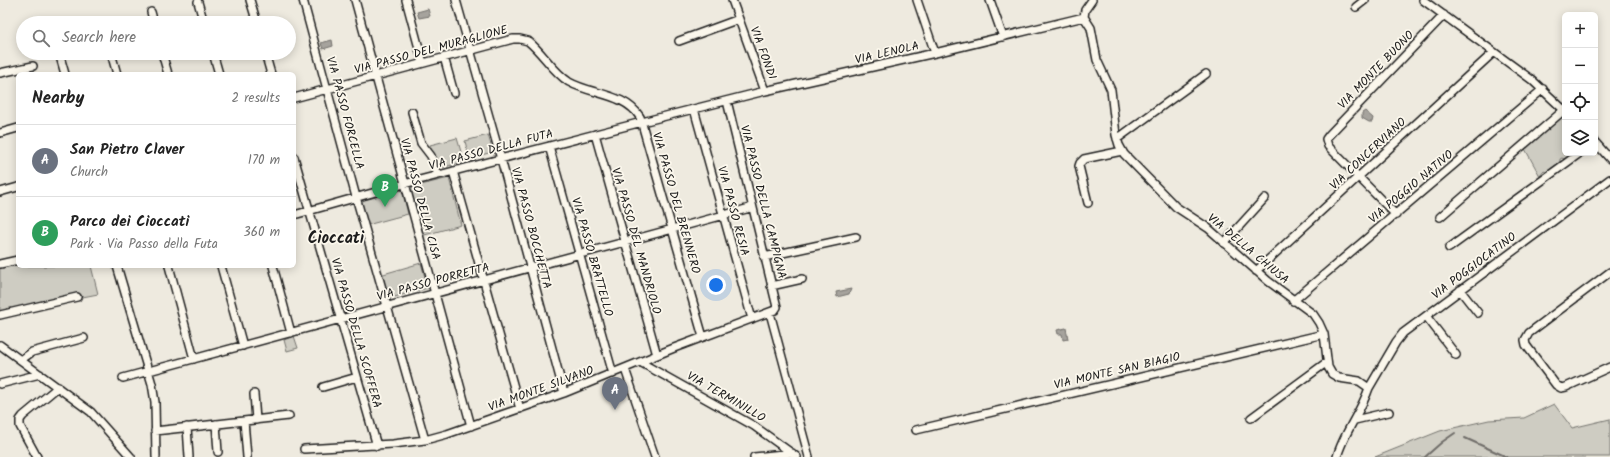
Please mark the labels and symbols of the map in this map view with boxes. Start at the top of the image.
street label: VIA PASSO DEL MURAGLIONE [352,20,511,80]
street label: VIA FONDI [745,24,782,83]
street label: VIA MONTE BUONO [1333,26,1419,114]
street label: VIA LENOLA [853,36,921,70]
street label: VIA PASSO FORCELLA [321,54,369,172]
street label: VIA CONCERVIANO [1325,113,1411,195]
street label: VIA PASSO DELLA CAMPIGNA [735,123,791,281]
street label: VIA PASSO DELLA FUTA [427,124,555,176]
street label: VIA PASSO DEL BRENNERO [647,130,705,277]
street label: VIA PASSO DELLA CISA [395,136,445,262]
street label: VIA POGGIO NATIVO [1364,145,1458,228]
street label: VIA PASSO RESIA [712,164,754,258]
street label: VIA PASSO BOCCHETTA [506,165,556,291]
street label: VIA PASSO DEL MANDRIOLO [606,165,666,317]
pin: B [372,174,398,207]
street label: VIA PASSO BRATTELLO [566,195,618,319]
street label: VIA DELLA CHIUSA [1203,209,1293,289]
district label: Cioccati [308,226,365,251]
street label: VIA POGGIOCATINO [1428,227,1521,304]
street label: VIA PASSO DELLA SCOFFERA [325,256,387,410]
street label: VIA PASSO PORRETTA [375,258,491,306]
your location [706,275,726,295]
street label: VIA MONTE SAN BIAGIO [1052,347,1183,395]
street label: VIA MONTE SILVANO [485,361,597,417]
street label: VIA TERMINILLO [683,367,769,428]
pin: A [602,377,628,410]

